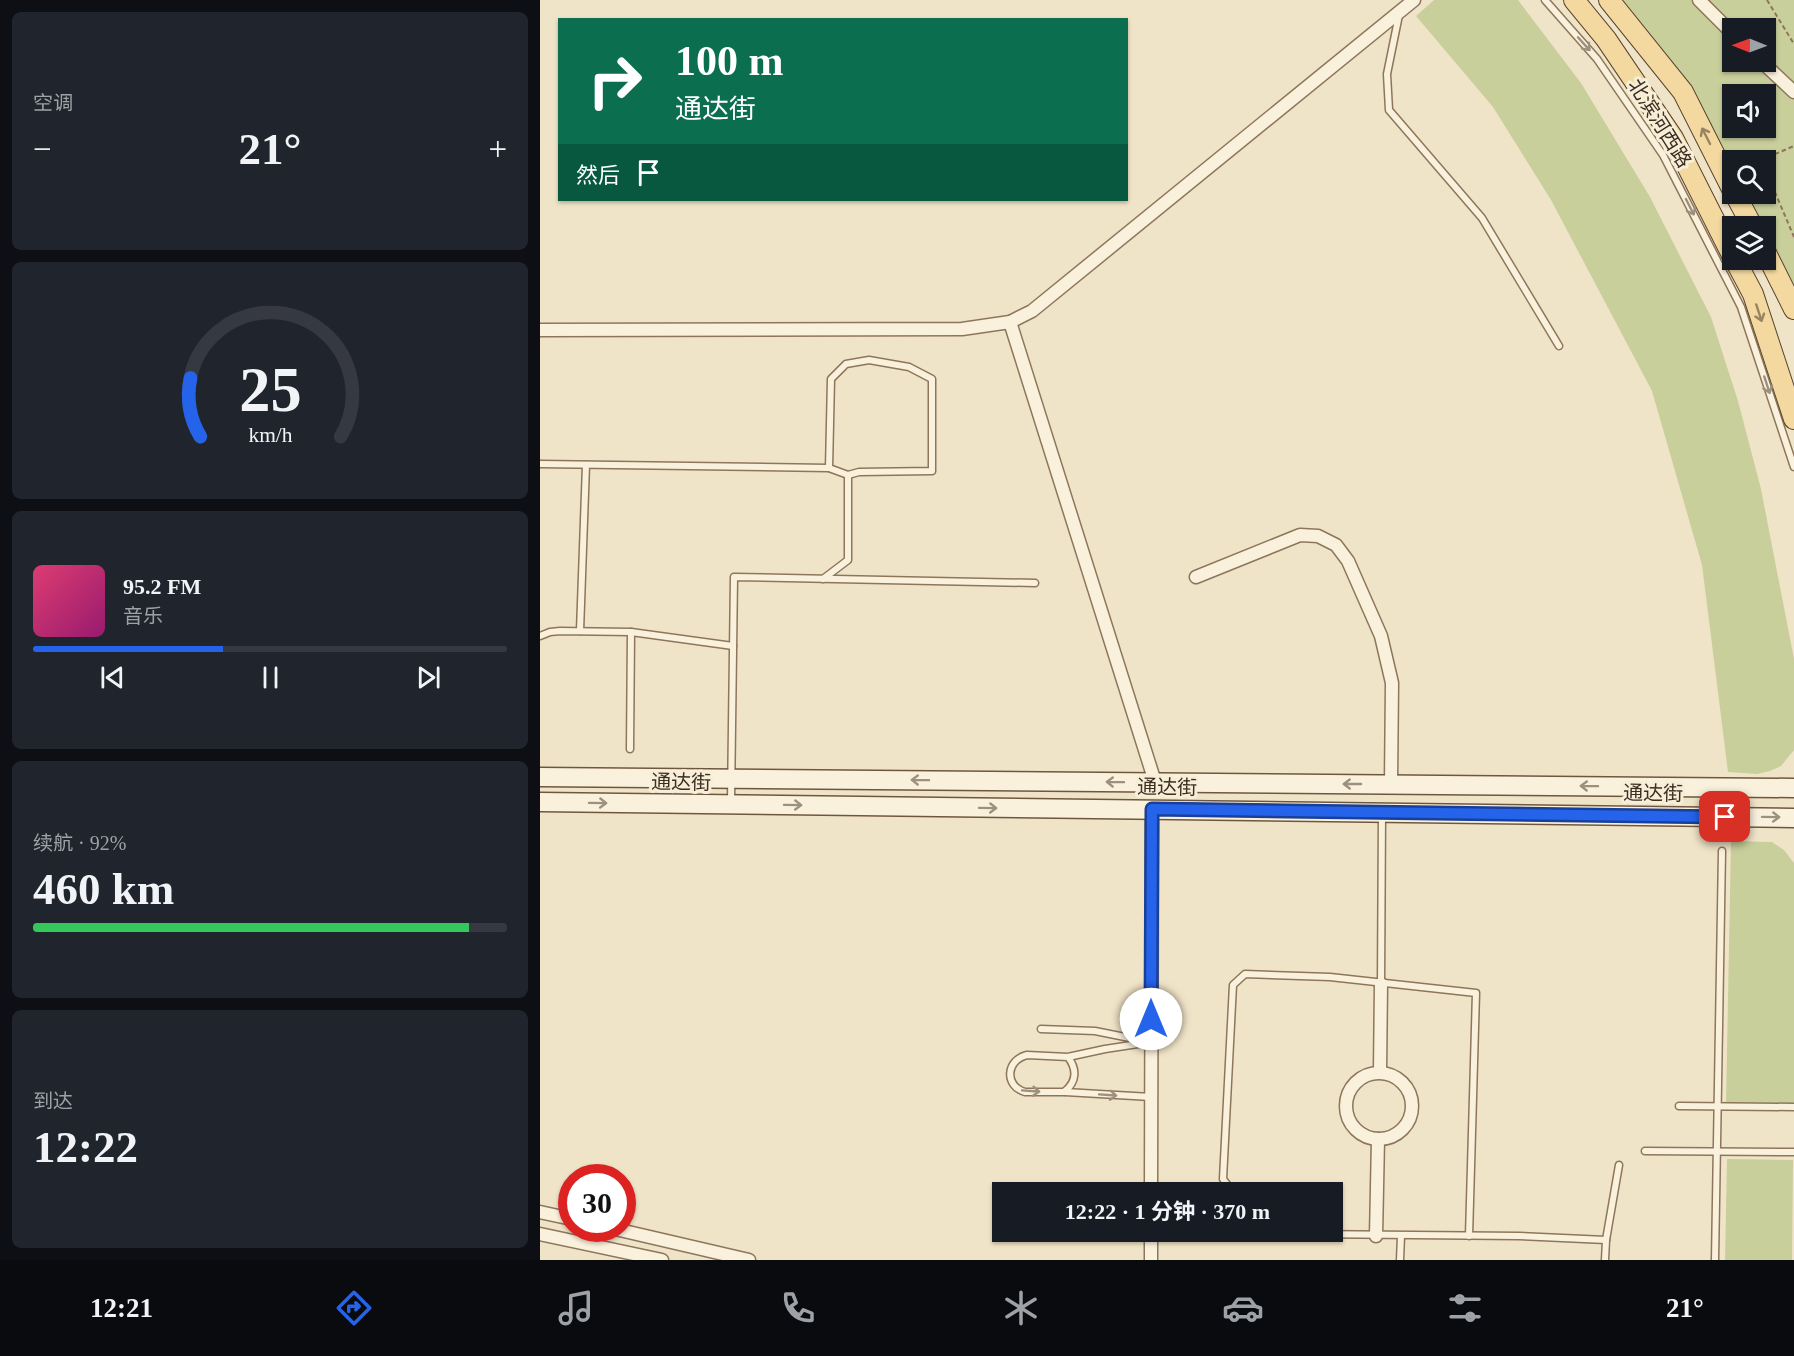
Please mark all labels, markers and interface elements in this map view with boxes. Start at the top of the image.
north arrow [1722,18,1776,72]
map controls [1722,18,1776,270]
one-way arrow [1577,36,1591,51]
text: 100 m [675,38,784,84]
icon: right [576,42,654,120]
street label: 北滨河西路 [1624,75,1696,171]
button: sound [1722,84,1776,138]
text: 空调 [33,92,73,114]
text: 通达街 [675,94,756,124]
text: 21° [239,124,302,174]
one-way arrow [1700,128,1711,146]
text: − [33,131,52,167]
text: + [488,131,507,167]
button: search [1722,150,1776,204]
icon: arrive [632,156,665,189]
text: 然后 [576,163,620,188]
one-way arrow [1684,197,1696,215]
button: layers [1722,216,1776,270]
one-way arrow [1754,303,1765,322]
text: 25 [239,356,301,425]
one-way arrow [1762,375,1773,394]
text: km/h [248,424,292,448]
text: 95.2 FM [123,574,201,599]
text: 音乐 [123,605,163,627]
icon: previous [96,661,129,694]
icon: pause [254,661,287,694]
icon: next [412,661,445,694]
street label: 通达街 [651,770,711,794]
one-way arrow [910,774,930,786]
street label: 通达街 [1137,775,1197,799]
one-way arrow [1105,776,1125,788]
one-way arrow [1342,778,1362,790]
one-way arrow [1579,780,1599,792]
street label: 通达街 [1623,781,1683,805]
pin [1699,791,1750,842]
one-way arrow [588,797,608,809]
one-way arrow [783,799,803,811]
icon: arrive [1708,800,1741,833]
one-way arrow [978,802,998,813]
one-way arrow [1761,811,1781,823]
text: 续航 · 92% [33,832,126,854]
text: 460 km [33,864,174,914]
position arrow [1119,987,1183,1051]
one-way arrow [1020,1086,1040,1097]
text: 到达 [33,1090,73,1112]
one-way arrow [1097,1090,1117,1101]
text: 12:22 [33,1122,138,1172]
speed limit sign: 30 [558,1164,636,1242]
text: 12:22 · 1 分钟 · 370 m [1065,1199,1270,1224]
icon: directions [333,1287,375,1329]
icon: music [555,1287,597,1329]
icon: phone [777,1287,819,1329]
icon: climate [1000,1287,1042,1329]
icon: car [1222,1287,1264,1329]
icon: filters [1444,1287,1486,1329]
text: 12:21 [90,1293,153,1323]
text: 21° [1666,1293,1704,1323]

